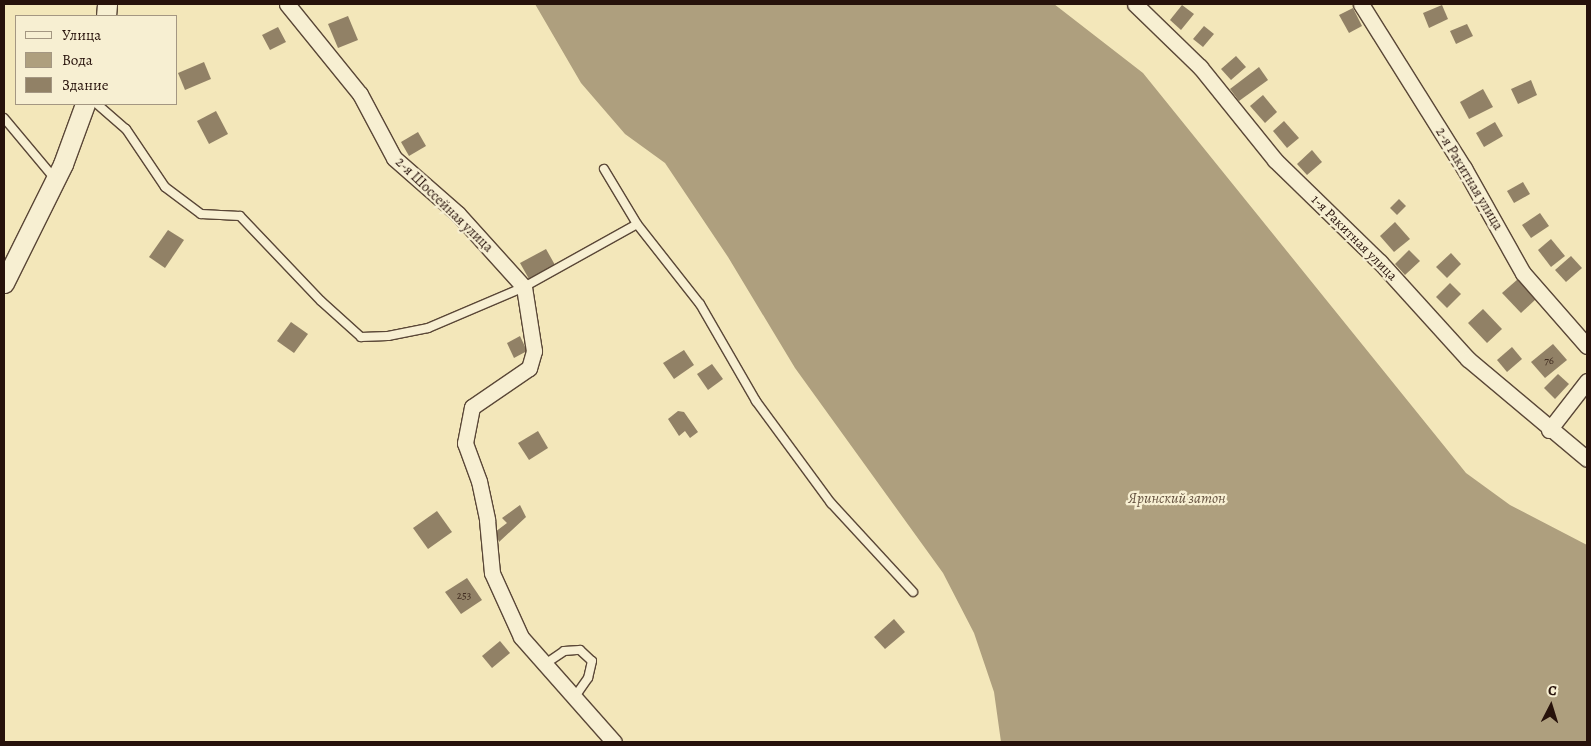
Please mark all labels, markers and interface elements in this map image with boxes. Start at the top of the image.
legend [15,15,178,105]
text: Улица [62,25,101,45]
text: Вода [62,50,93,70]
text: Здание [62,75,109,95]
street label: 2-я Ракитная улица [1432,125,1506,233]
street label: 2-я Шоссейная улица [392,154,496,256]
street label: 1-я Ракитная улица [1307,191,1401,285]
house number: 76 [1544,354,1554,368]
water label: Яринский затон [1128,490,1226,508]
house number: 253 [457,589,471,603]
north arrow [1526,681,1576,731]
text: С [1547,681,1557,700]

